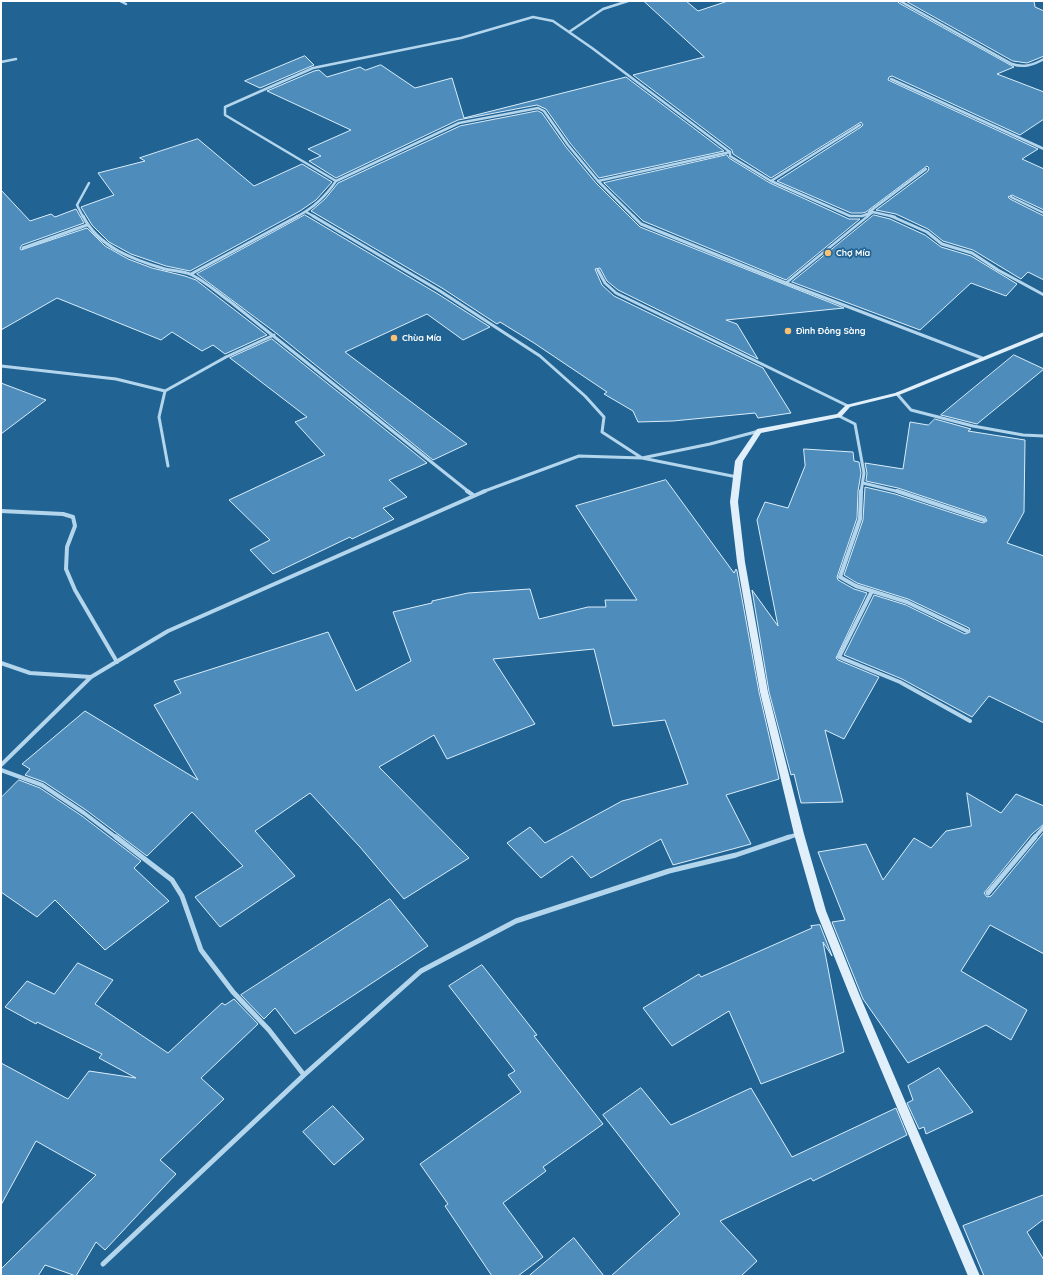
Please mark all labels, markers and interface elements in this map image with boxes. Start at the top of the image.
marker: Chợ Mía [823,248,833,258]
place label: Chợ Mía [836,248,870,258]
marker: Đình Đông Sàng [783,326,793,336]
place label: Đình Đông Sàng [796,326,866,336]
marker: Chùa Mía [389,333,399,343]
place label: Chùa Mía [402,333,442,343]

